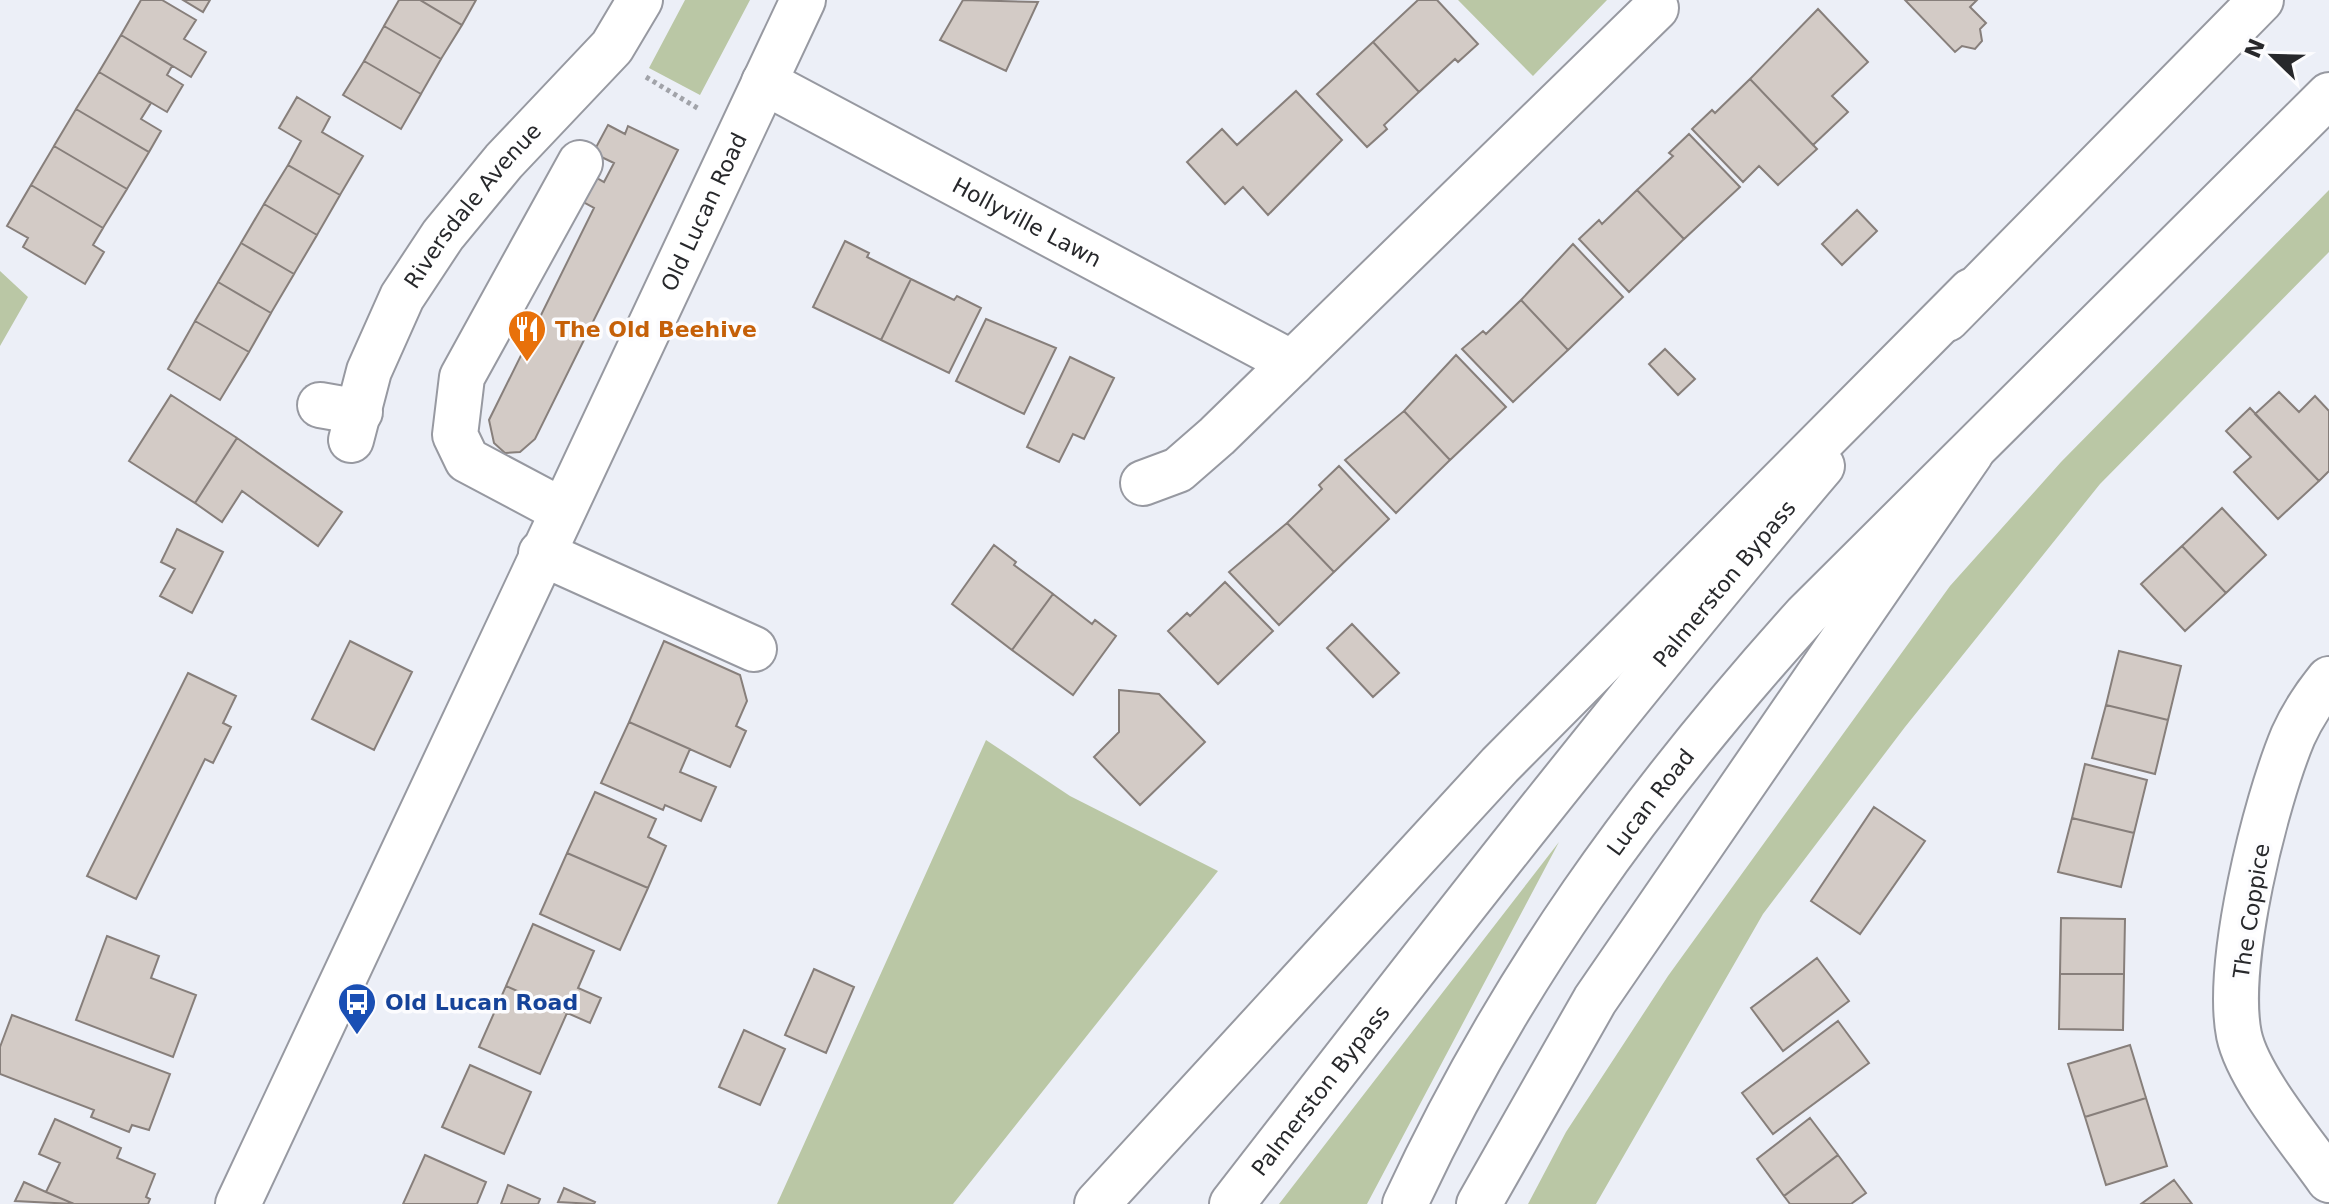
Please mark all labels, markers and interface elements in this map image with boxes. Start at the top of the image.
north arrow [2233,16,2313,96]
text: N [2240,35,2270,62]
street label: Riversdale Avenue [399,118,546,293]
street label: Old Lucan Road [656,129,752,295]
street label: Hollyville Lawn [948,173,1106,272]
restaurant icon: The Old Beehive [506,308,548,363]
place label: The Old Beehive [555,317,757,342]
street label: Palmerston Bypass [1648,495,1801,672]
street label: Lucan Road [1602,744,1700,861]
street label: The Coppice [2228,842,2275,981]
bus stop icon: Old Lucan Road [336,981,378,1036]
place label: Old Lucan Road [385,990,578,1015]
street label: Palmerston Bypass [1247,1000,1395,1181]

